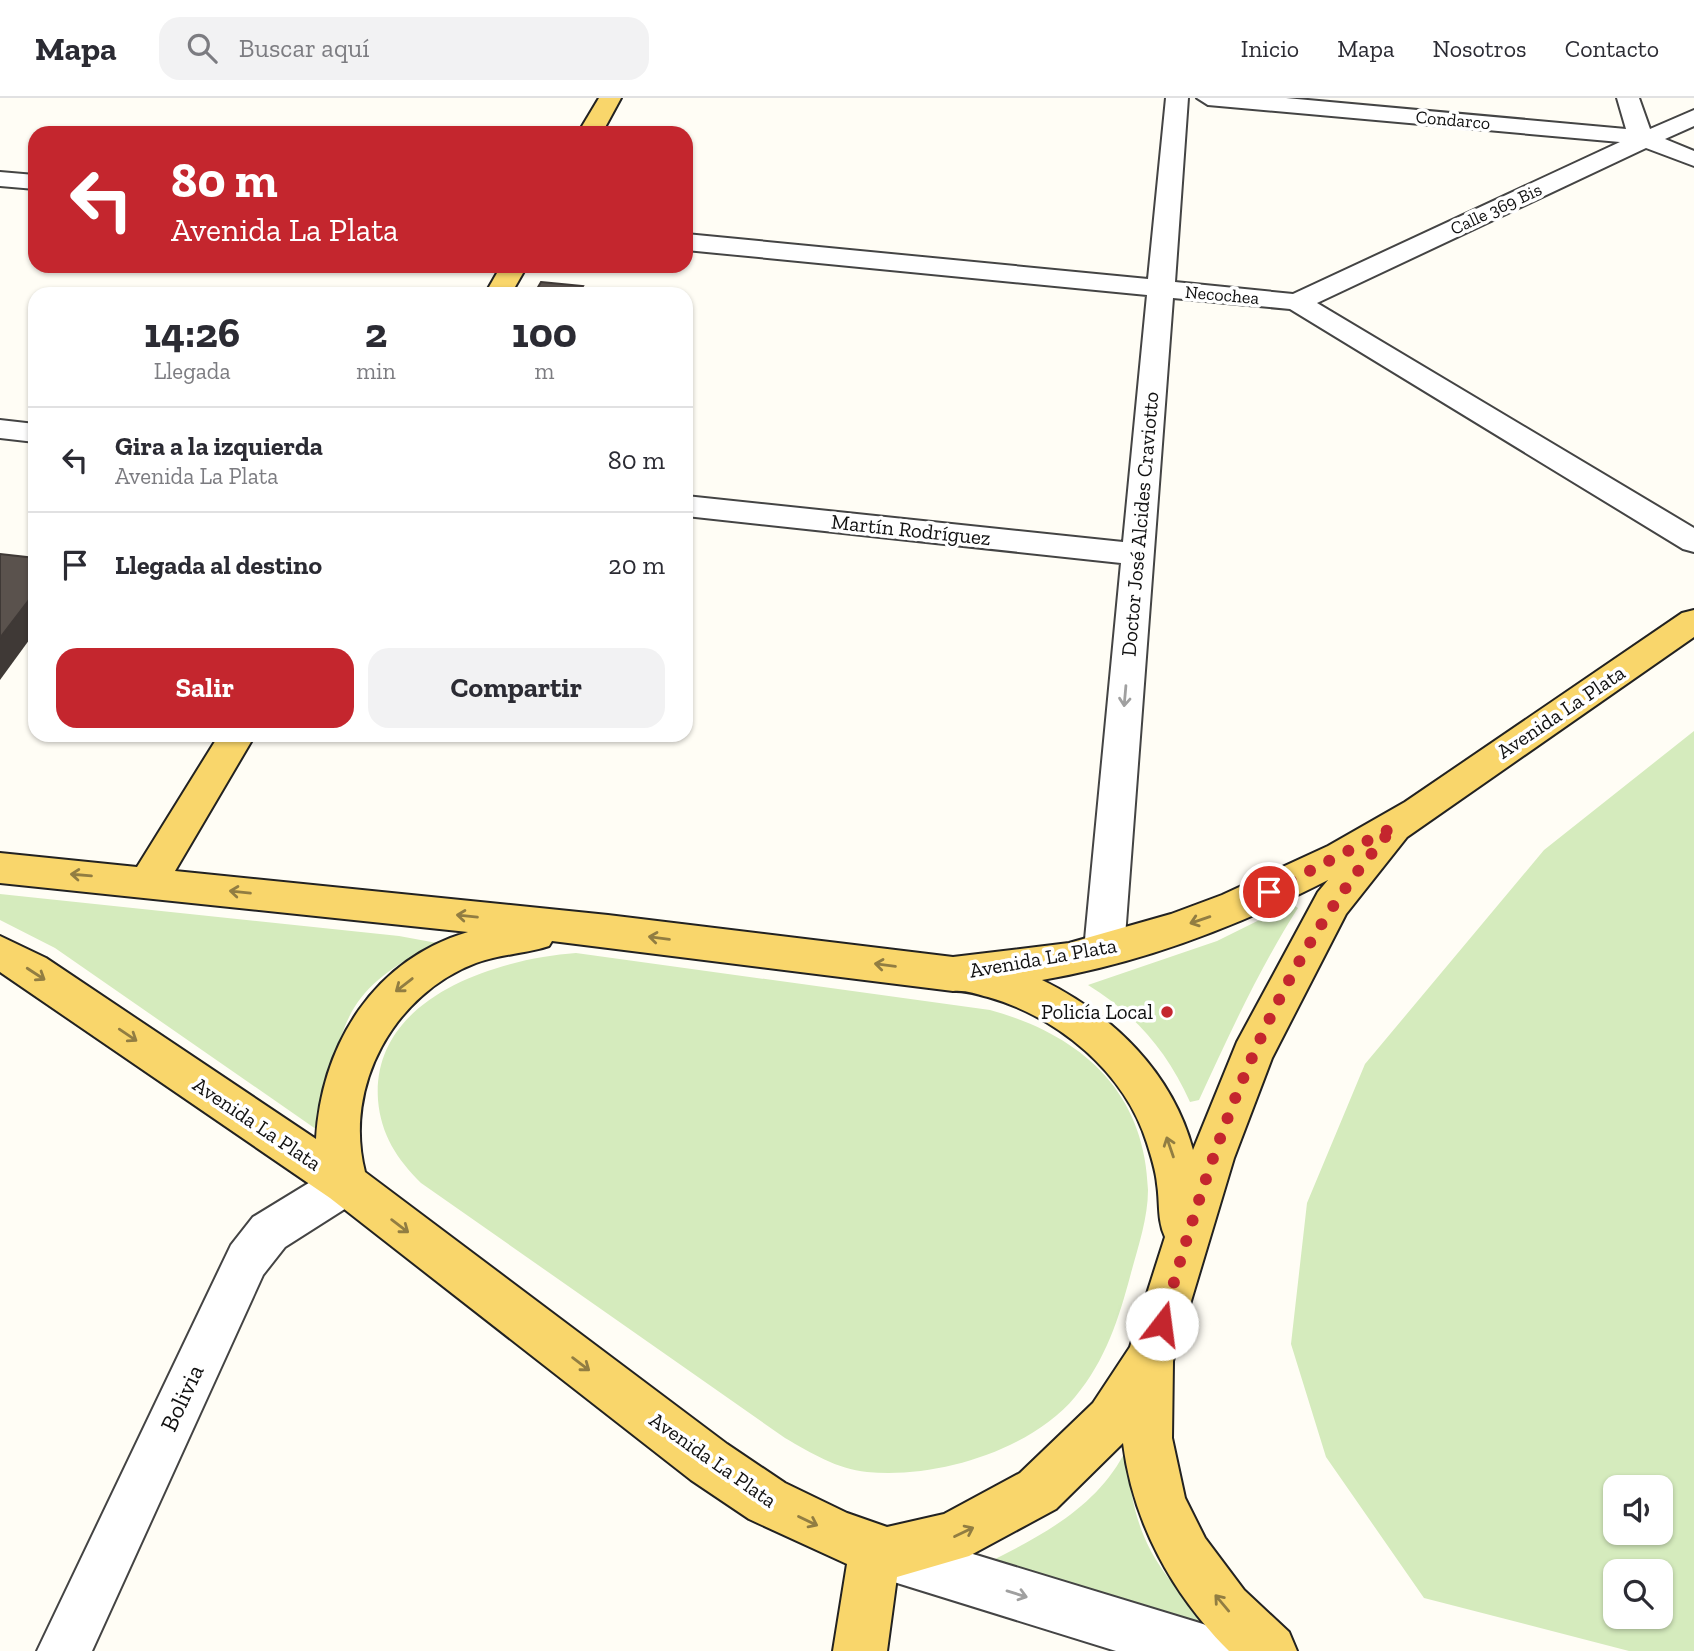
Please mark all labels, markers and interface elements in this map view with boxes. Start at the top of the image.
search box [159,17,649,80]
text: Mapa [35,29,117,68]
icon: search [183,29,221,67]
text: Buscar aquí [239,32,370,64]
text: Inicio [1241,34,1299,63]
text: Mapa [1337,34,1394,63]
text: Nosotros [1432,34,1527,63]
text: Contacto [1565,34,1659,63]
street label: Condarco [1415,106,1491,134]
text: 80 m [171,151,278,210]
icon: left [56,154,147,245]
street label: Calle 369 Bis [1447,178,1545,240]
text: Avenida La Plata [171,211,398,249]
street label: Necochea [1184,281,1260,309]
text: 14:26 [144,307,240,358]
text: 2 [365,307,387,358]
text: 100 [512,307,577,358]
text: Llegada [154,357,231,385]
text: min [356,357,396,385]
text: m [534,357,554,385]
street label: Doctor José Alcides Craviotto [1115,391,1164,657]
text: Gira a la izquierda [115,430,323,462]
icon: left [56,441,94,479]
text: 80 m [608,444,665,476]
text: Avenida La Plata [115,462,278,490]
street label: Martín Rodríguez [830,509,992,550]
icon: arrive [56,546,94,584]
text: Llegada al destino [115,549,322,581]
text: 20 m [608,549,665,581]
button: Salir [56,648,354,728]
button: Compartir [368,648,665,728]
street label: Avenida La Plata [1492,659,1630,764]
one-way arrow [1118,684,1131,706]
pin [1239,862,1299,922]
one-way arrow [70,868,92,881]
icon: arrive [1250,873,1288,911]
one-way arrow [230,886,252,899]
one-way arrow [456,910,478,923]
one-way arrow [1189,914,1211,927]
one-way arrow [648,931,671,944]
street label: Avenida La Plata [967,932,1119,983]
one-way arrow [874,959,897,972]
one-way arrow [26,967,46,981]
one-way arrow [395,978,413,993]
place label: Policía Local [1041,999,1153,1024]
marker: Policía Local [1159,1004,1175,1020]
one-way arrow [118,1028,137,1043]
street label: Avenida La Plata [188,1071,326,1176]
one-way arrow [1163,1137,1176,1159]
one-way arrow [390,1218,409,1233]
position arrow [1125,1287,1199,1361]
one-way arrow [571,1356,590,1371]
street label: Bolivia [154,1360,210,1436]
street label: Avenida La Plata [645,1407,782,1513]
map controls [1603,1475,1673,1629]
button: sound [1603,1475,1673,1545]
one-way arrow [797,1514,818,1528]
one-way arrow [953,1524,974,1538]
button: search [1603,1559,1673,1629]
one-way arrow [1005,1589,1027,1601]
one-way arrow [1214,1594,1230,1612]

